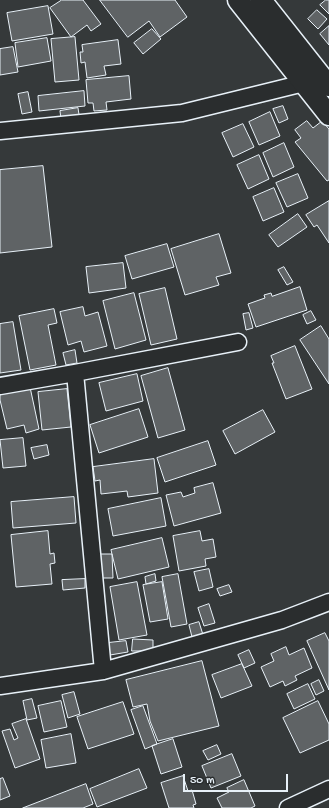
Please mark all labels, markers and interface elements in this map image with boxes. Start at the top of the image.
scale bar [185,766,290,792]
text: 50 m [190,774,215,788]

